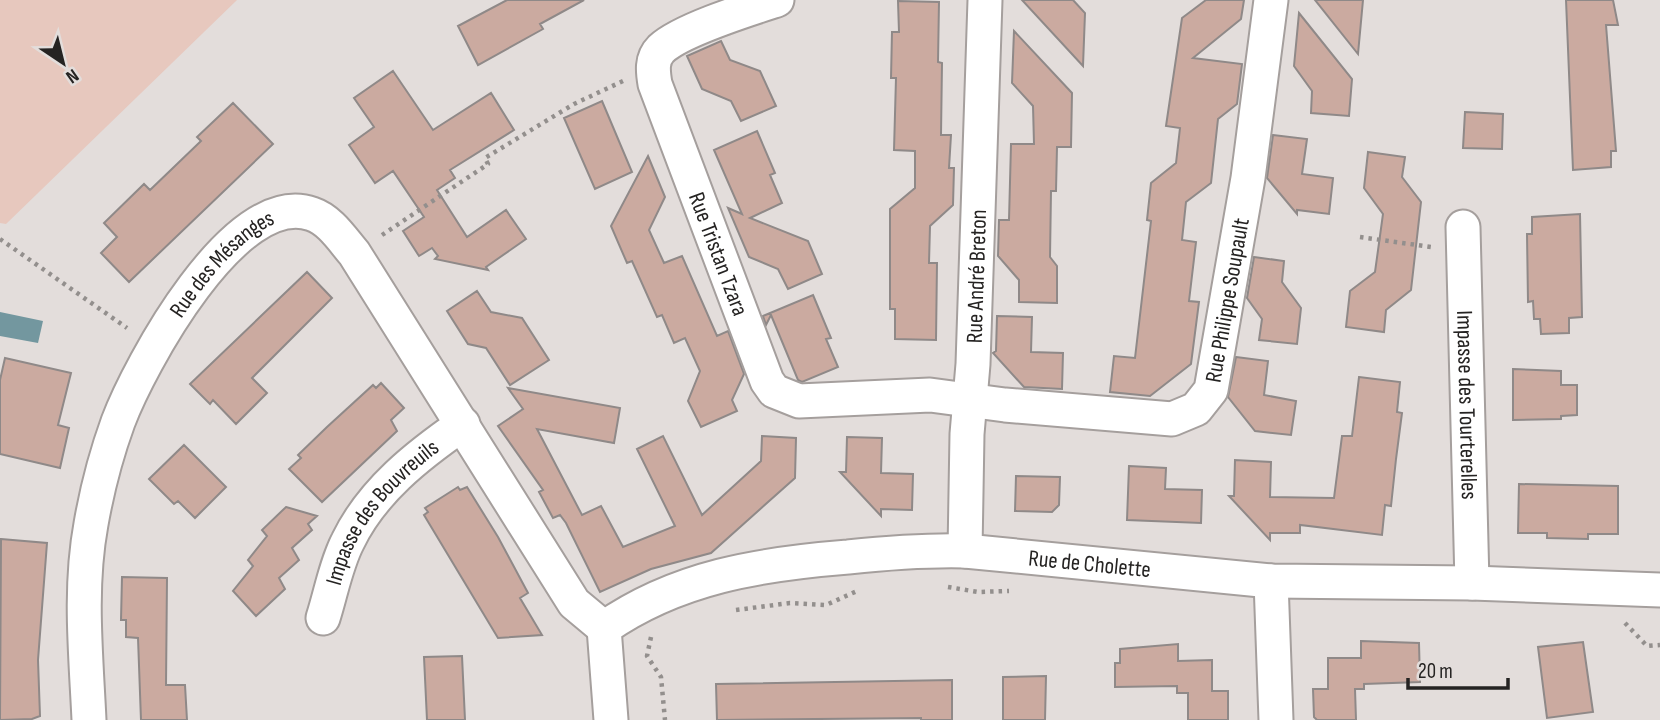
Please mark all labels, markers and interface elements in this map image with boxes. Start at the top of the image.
north arrow [28,28,98,98]
text: N [61,63,83,88]
street label: Rue Tristan Tzara [682,188,754,320]
street label: Rue des Mésanges [164,204,279,323]
street label: Rue André Breton [961,209,993,344]
street label: Rue Philippe Soupault [1200,216,1256,385]
street label: Impasse des Tourterelles [1450,310,1483,500]
street label: Impasse des Bouvreuils [320,433,444,588]
street label: Rue de Cholette [1027,544,1152,584]
scale bar [1408,646,1508,690]
text: 20 m [1418,659,1453,684]

